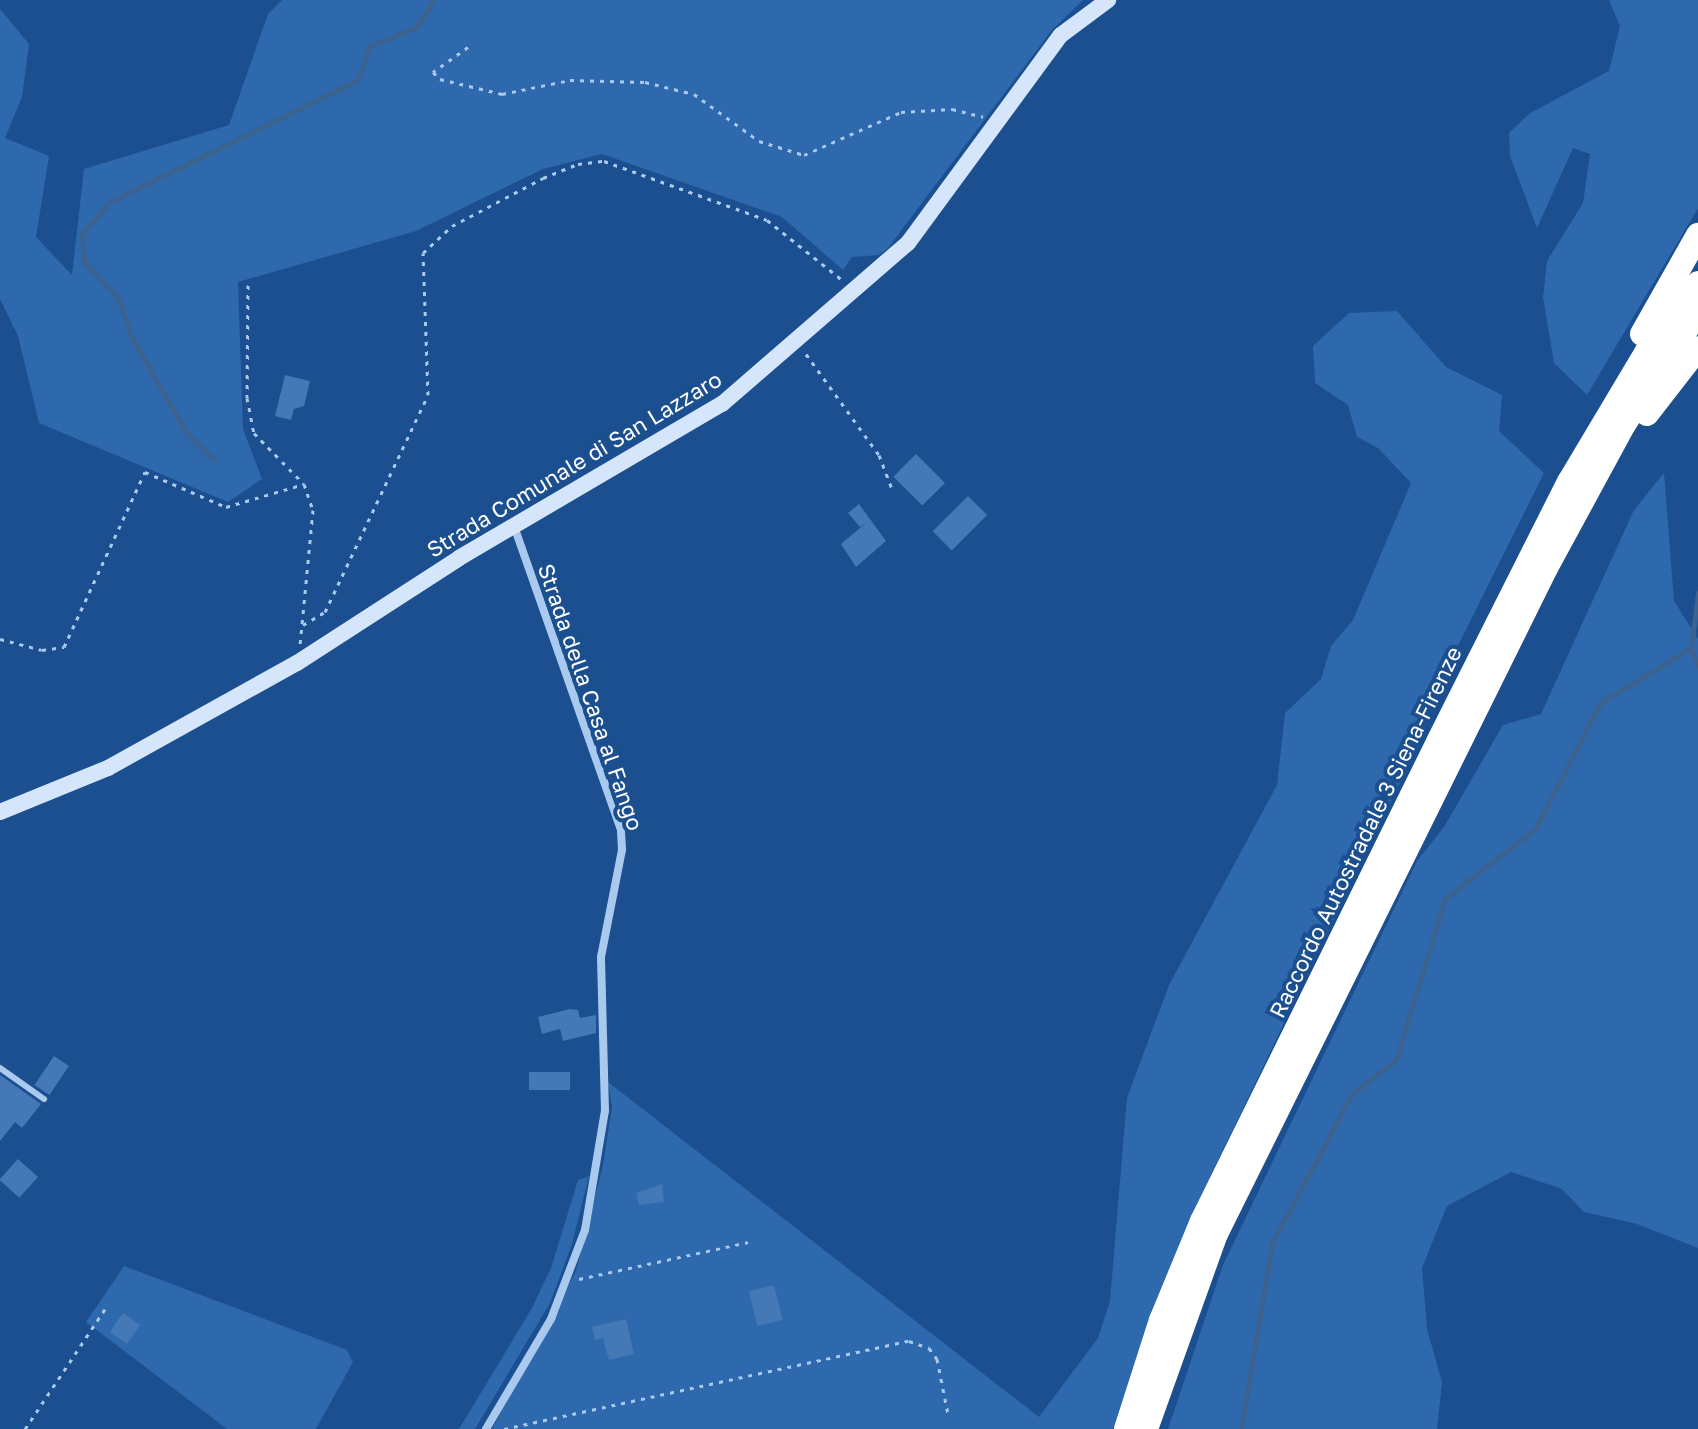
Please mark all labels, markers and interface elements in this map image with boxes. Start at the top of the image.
street label: Strada Comunale di San Lazzaro [422,365,726,563]
street label: Strada della Casa al Fango [533,560,649,834]
street label: Raccordo Autostradale 3 Siena-Firenze [1263,642,1467,1022]

